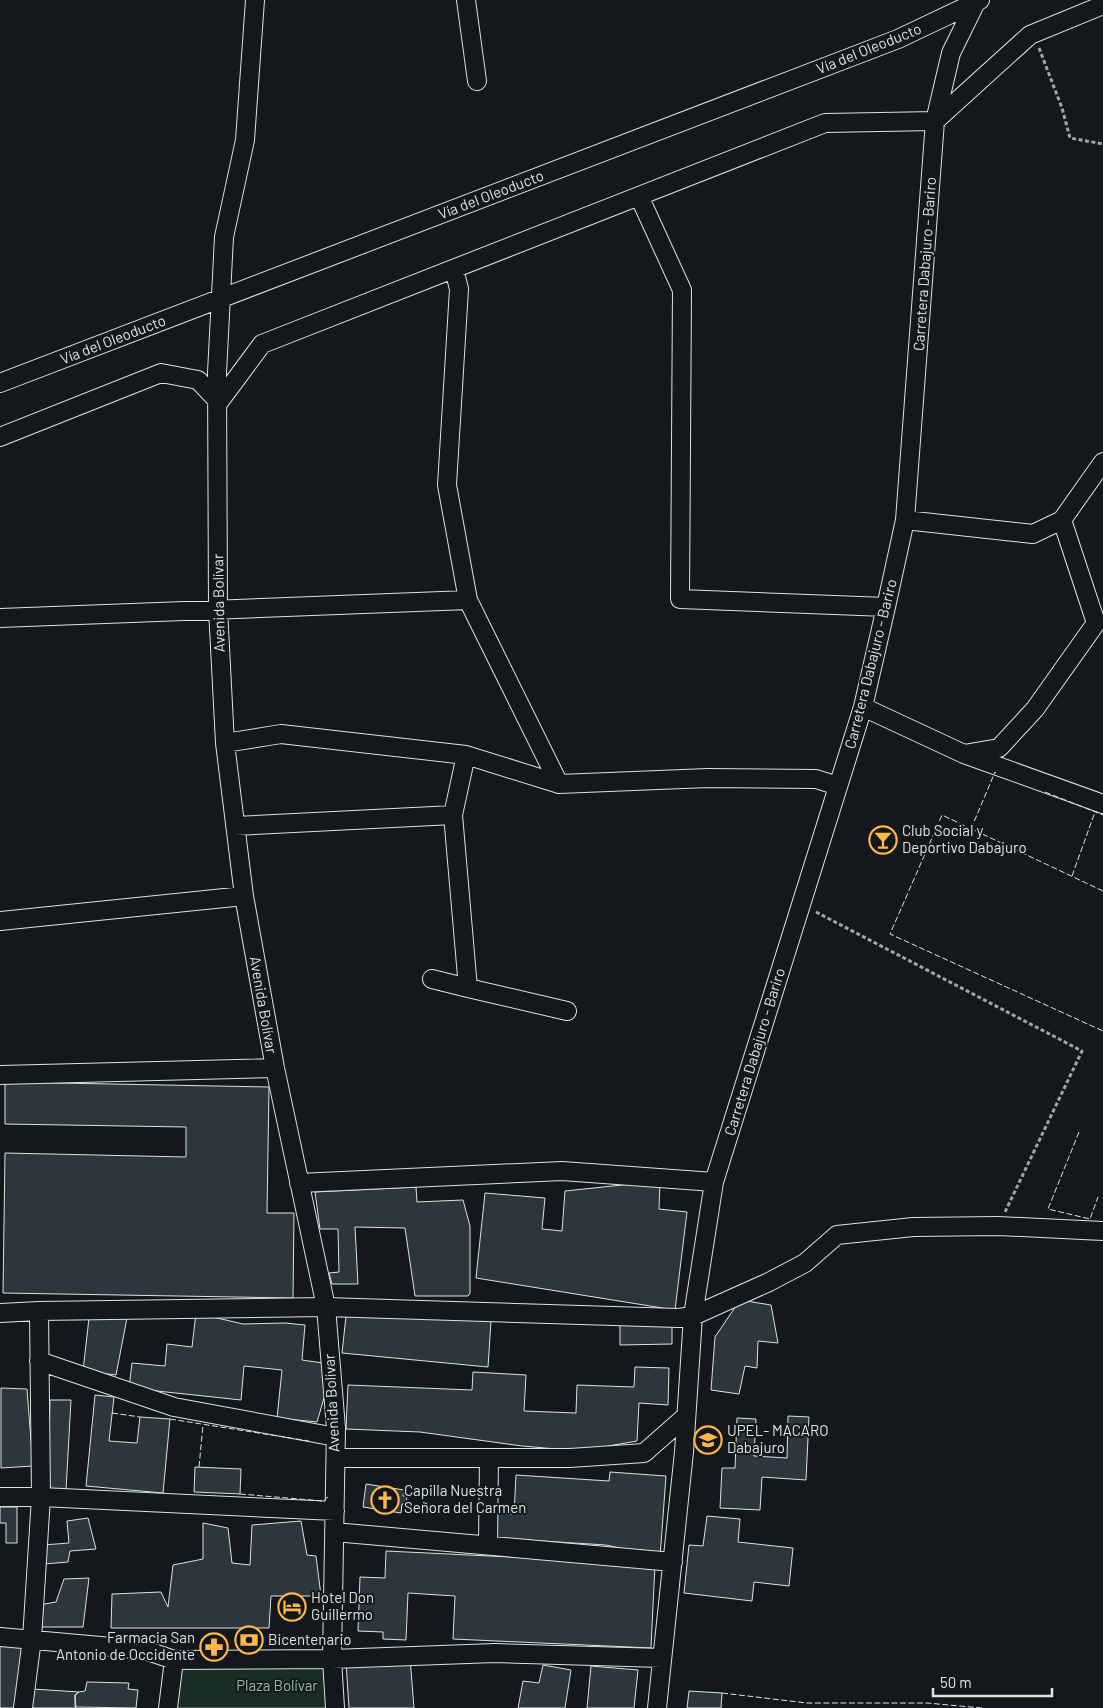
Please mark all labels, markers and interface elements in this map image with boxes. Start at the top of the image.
street label: Vía del Oleoducto [813,19,924,77]
street label: Vía del Oleoducto [435,166,546,222]
street label: Carretera Dabajuro - Bariro [909,176,939,352]
street label: Vía del Oleoducto [57,311,168,367]
street label: Avenida Bolívar [208,553,228,652]
street label: Carretera Dabajuro - Bariro [840,577,900,751]
place label: Club Social y Deportivo Dabajuro [902,821,1027,856]
bar icon: Club Social y Deportivo Dabajuro [868,825,898,855]
street label: Avenida Bolívar [247,955,282,1055]
street label: Carretera Dabajuro - Bariro [720,966,788,1138]
street label: Avenida Bolívar [319,1353,343,1453]
place label: UPEL- MACARO Dabajuro [727,1421,828,1456]
school or university icon: UPEL- MACARO Dabajuro [693,1425,723,1455]
place label: Capilla Nuestra Señora del Carmen [404,1481,526,1516]
church icon: Capilla Nuestra Señora del Carmen [370,1485,400,1515]
place label: Hotel Don Guillermo [311,1588,374,1623]
hotel icon: Hotel Don Guillermo [277,1592,307,1622]
bank icon: Bicentenario [234,1625,264,1655]
place label: Farmacia San Antonio de Occidente [56,1628,195,1663]
place label: Bicentenario [268,1630,352,1648]
pharmacy icon: Farmacia San Antonio de Occidente [199,1632,229,1662]
scale bar [933,1666,1052,1698]
text: 50 m [940,1673,972,1691]
park label: Plaza Bolívar [236,1676,318,1694]

